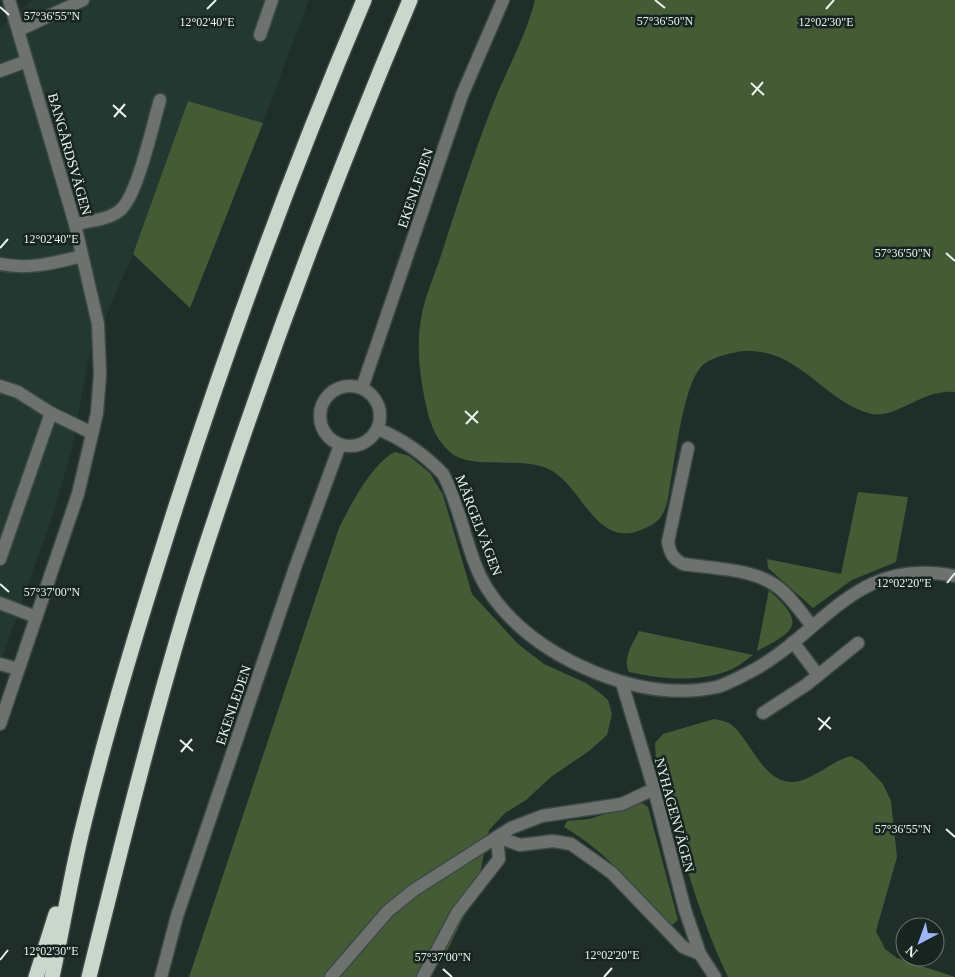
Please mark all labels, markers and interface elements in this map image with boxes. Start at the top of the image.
text: 57°36'55"N [24,9,81,23]
text: 57°36'50"N [637,14,694,28]
text: 12°02'40"E [179,15,235,29]
text: 12°02'30"E [798,15,854,29]
street label: BANGÅRDSVÄGEN [45,91,95,217]
street label: EKENLEDEN [395,146,436,230]
text: 12°02'40"E [23,232,79,246]
text: 57°36'50"N [875,246,932,260]
street label: MÄRGELVÄGEN [452,472,506,578]
text: 12°02'20"E [876,576,932,590]
text: 57°37'00"N [24,585,81,599]
street label: EKENLEDEN [213,663,254,747]
street label: NYHAGENVÄGEN [652,756,698,874]
text: 57°36'55"N [875,822,932,836]
north arrow [895,917,945,967]
text: N [903,942,921,960]
text: 12°02'30"E [23,944,79,958]
text: 12°02'20"E [584,948,640,962]
text: 57°37'00"N [415,950,472,964]

